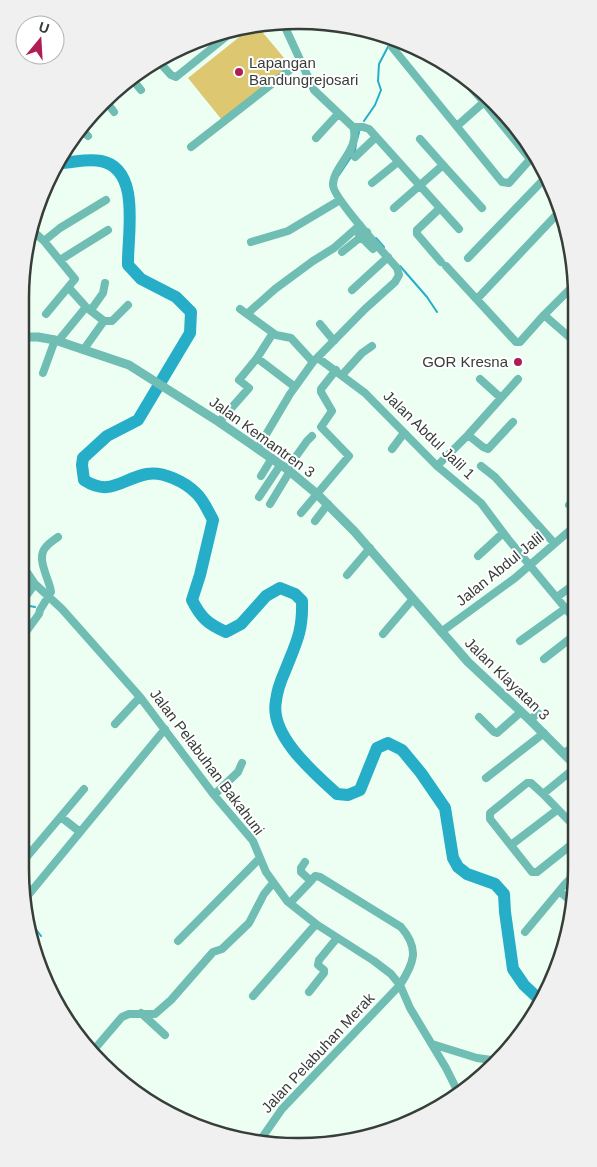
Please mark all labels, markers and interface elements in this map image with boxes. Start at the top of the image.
north arrow [15,15,65,65]
text: U [37,18,51,37]
place label: Lapangan Bandungrejosari [249,54,358,88]
marker: Lapangan Bandungrejosari [233,66,245,78]
place label: GOR Kresna [422,353,509,370]
marker: GOR Kresna [512,356,524,368]
street label: Jalan Abdul Jalil 1 [380,387,478,482]
street label: Jalan Kemantren 3 [206,393,318,480]
street label: Jalan Abdul Jalil [453,528,547,609]
street label: Jalan Klayatan 3 [462,634,553,723]
street label: Jalan Pelabuhan Bakahuni [147,685,268,838]
street label: Jalan Pelabuhan Merak [258,989,378,1116]

